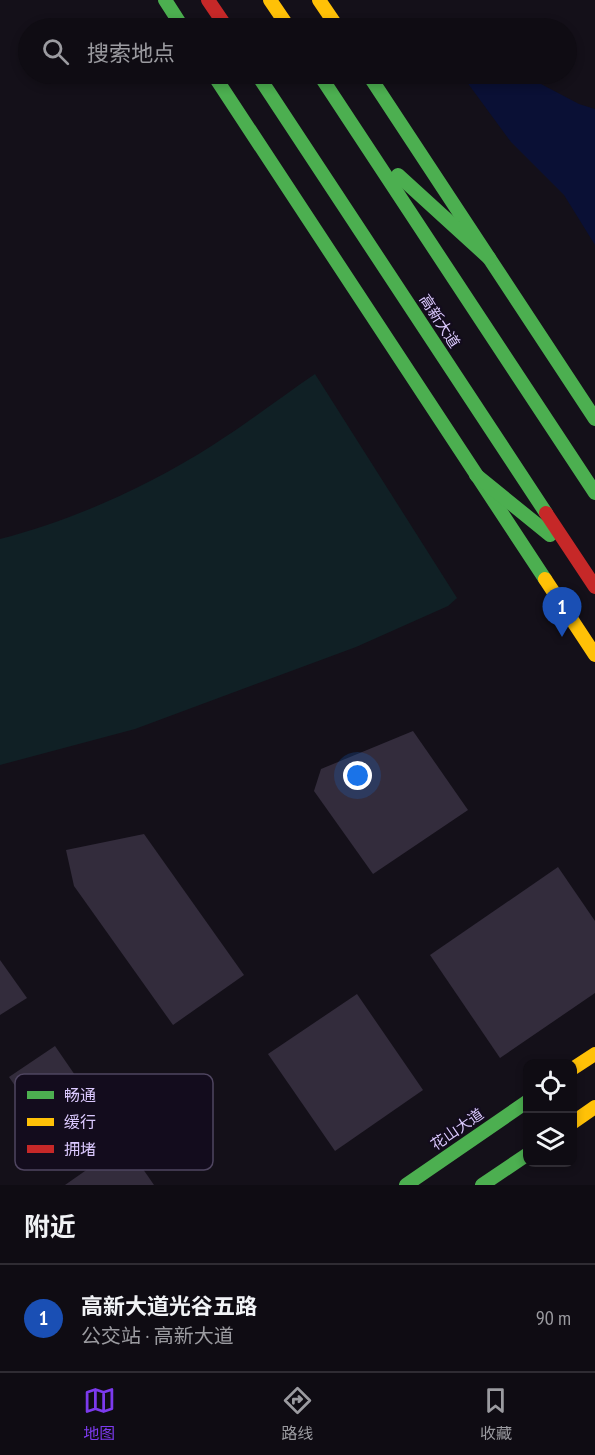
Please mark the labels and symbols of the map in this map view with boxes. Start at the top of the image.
street label: 高新大道 [416,291,464,351]
pin: 1 [542,588,582,637]
your location [343,761,372,790]
legend [15,1074,213,1170]
text: 畅通 [64,1085,96,1105]
street label: 花山大道 [427,1104,487,1154]
text: 缓行 [64,1112,96,1132]
text: 拥堵 [64,1139,96,1159]

